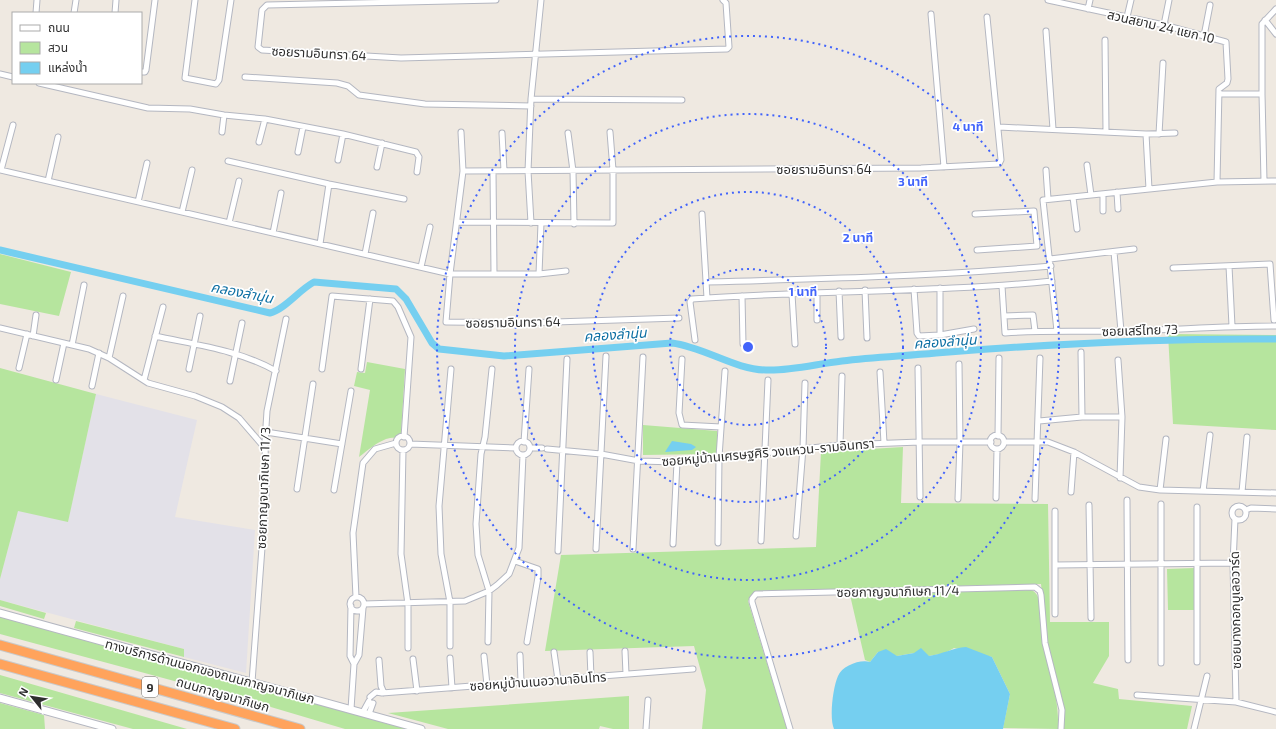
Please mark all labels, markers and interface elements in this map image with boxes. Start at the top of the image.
street label: สวนสยาม 24 แยก 10 [1106,6,1216,46]
legend [12,12,142,84]
text: ถนน [48,20,70,34]
text: สวน [48,40,68,54]
street label: ซอยรามอินทรา 64 [271,43,367,63]
text: แหล่งน้ำ [48,59,87,74]
text: 4 นาที [953,119,983,133]
street label: ซอยรามอินทรา 64 [776,161,872,177]
text: 3 นาที [898,174,928,188]
text: 2 นาที [843,230,873,244]
water label: คลองลำนุ่น [209,278,276,308]
text: 1 นาที [789,284,817,298]
street label: ซอยรามอินทรา 64 [465,313,561,331]
street label: ซอยเสรีไทย 73 [1102,321,1178,339]
water label: คลองลำนุ่น [583,323,648,346]
water label: คลองลำนุ่น [913,330,978,353]
centre of rings [741,340,755,354]
street label: ซอยกาญจนาภิเษก 11/3 [253,427,273,549]
street label: ซอยหมู่บ้านเศรษฐศิริ วงแหวน-รามอินทรา [661,435,875,469]
street label: ซอยบางกอกบูเลอวาร์ด [1226,551,1244,669]
street label: ซอยกาญจนาภิเษก 11/4 [836,582,960,600]
street label: ทางบริการด้านนอกของถนนกาญจนาภิเษก [104,635,316,707]
street label: ซอยหมู่บ้านเนอวานาอินโทร [469,668,607,694]
street label: ถนนกาญจนาภิเษก [174,673,272,715]
north arrow [12,677,52,717]
road number: 9 [142,677,158,697]
text: N [15,685,31,698]

